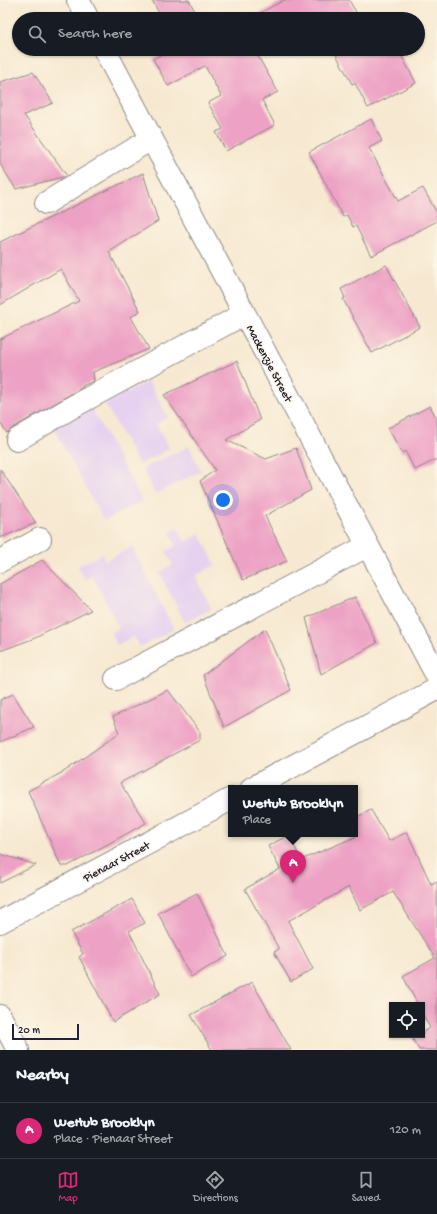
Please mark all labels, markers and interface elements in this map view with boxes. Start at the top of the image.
search box [12,12,425,56]
icon: search [26,23,48,45]
text: Search here [58,25,132,43]
street label: Mackenzie Street [242,323,295,406]
your location [213,490,233,510]
popup [228,785,358,837]
text: WeHub Brooklyn [243,795,343,813]
text: Place [243,813,271,828]
street label: Pienaar Street [80,839,154,887]
pin: A [280,850,306,883]
map controls [389,1002,425,1038]
button: locate [389,1002,425,1038]
scale bar [12,1022,79,1041]
text: 20 m [18,1025,40,1037]
text: Nearby [16,1066,69,1086]
text: WeHub Brooklyn [54,1114,155,1132]
text: A [25,1123,33,1138]
text: 120 m [390,1123,421,1138]
text: Place · Pienaar Street [54,1132,172,1147]
tab: Map [57,1169,79,1205]
tab: Directions [193,1169,238,1205]
tab: Saved [352,1169,380,1205]

